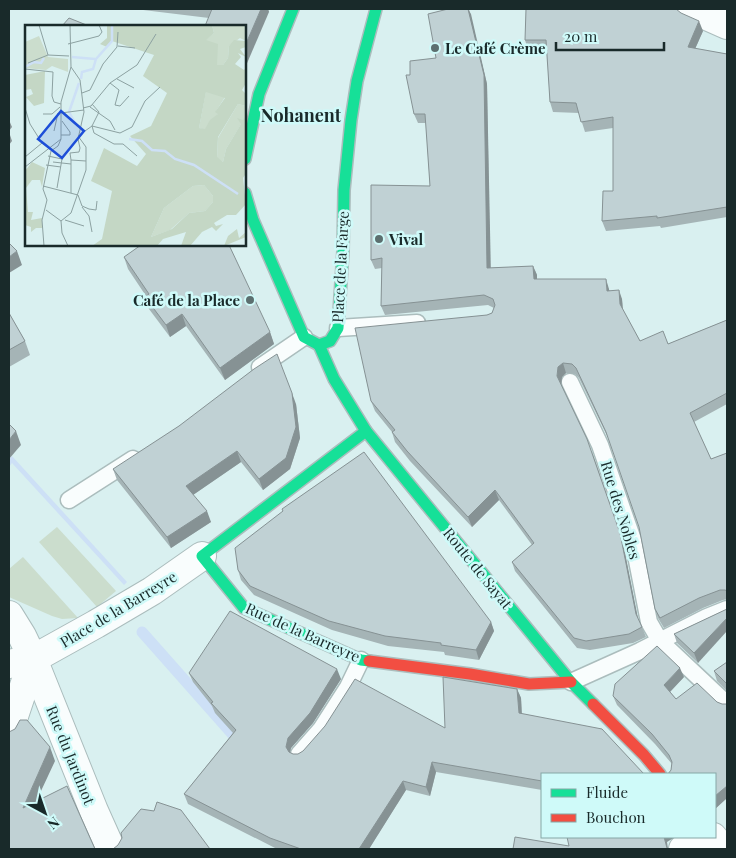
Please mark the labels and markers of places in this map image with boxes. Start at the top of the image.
place label: Le Café Crème [445,38,546,58]
marker: Le Café Crème [429,42,441,54]
place label: Vival [388,229,423,249]
marker: Vival [373,233,385,245]
place label: Café de la Place [133,290,240,310]
marker: Café de la Place [244,294,256,306]

